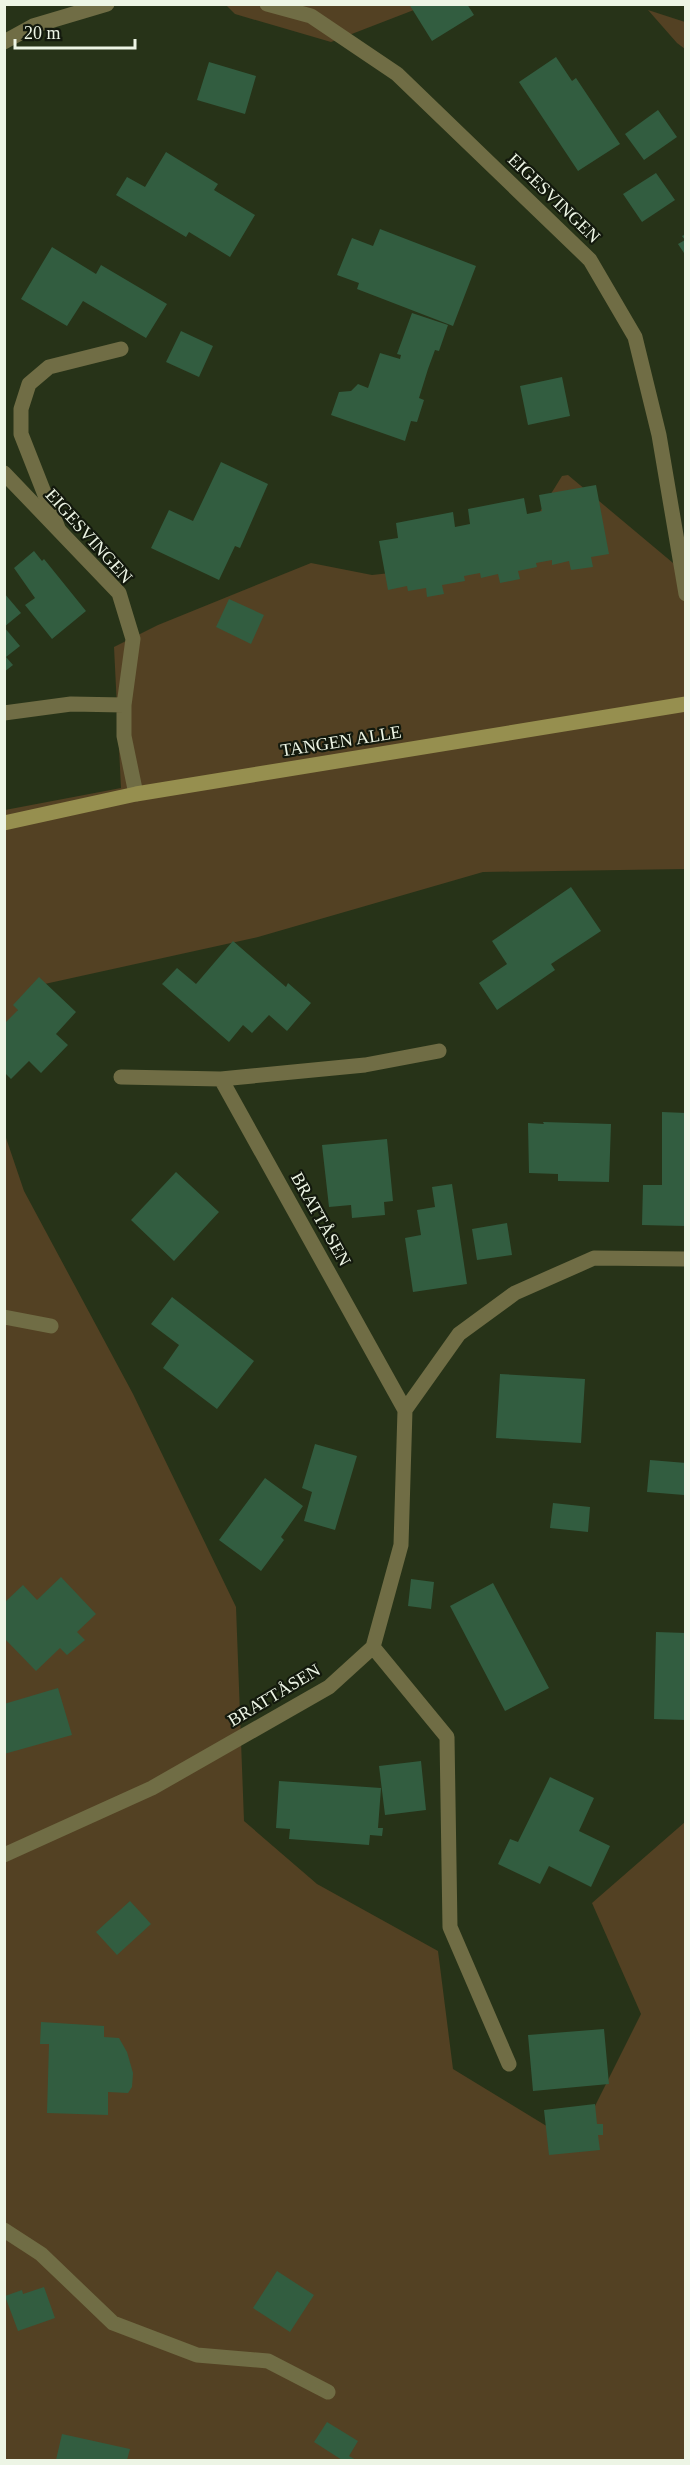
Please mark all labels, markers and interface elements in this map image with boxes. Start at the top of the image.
scale bar [15,12,135,50]
text: 20 m [24,23,61,43]
street label: EIGESVINGEN [504,149,604,247]
street label: EIGESVINGEN [41,485,137,587]
street label: TANGEN ALLE [279,722,403,760]
street label: BRATTÅSEN [287,1169,355,1269]
street label: BRATTÅSEN [224,1660,324,1730]

